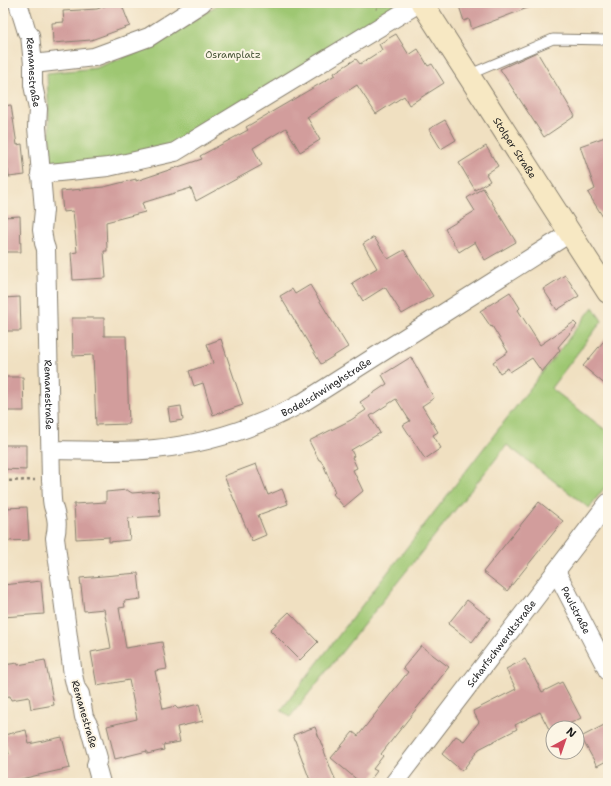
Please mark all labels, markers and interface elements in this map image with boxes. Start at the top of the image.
street label: Remanestraße [23,37,43,109]
park label: Osramplatz [205,48,261,61]
street label: Stolper Straße [490,115,539,181]
street label: Bodelschwinghstraße [279,355,374,420]
street label: Remanestraße [41,360,56,430]
street label: Paulstraße [558,584,594,637]
street label: Scharfschwerdtstraße [464,597,539,690]
street label: Remanestraße [69,679,101,750]
north arrow [545,720,585,760]
text: N [563,724,579,741]

